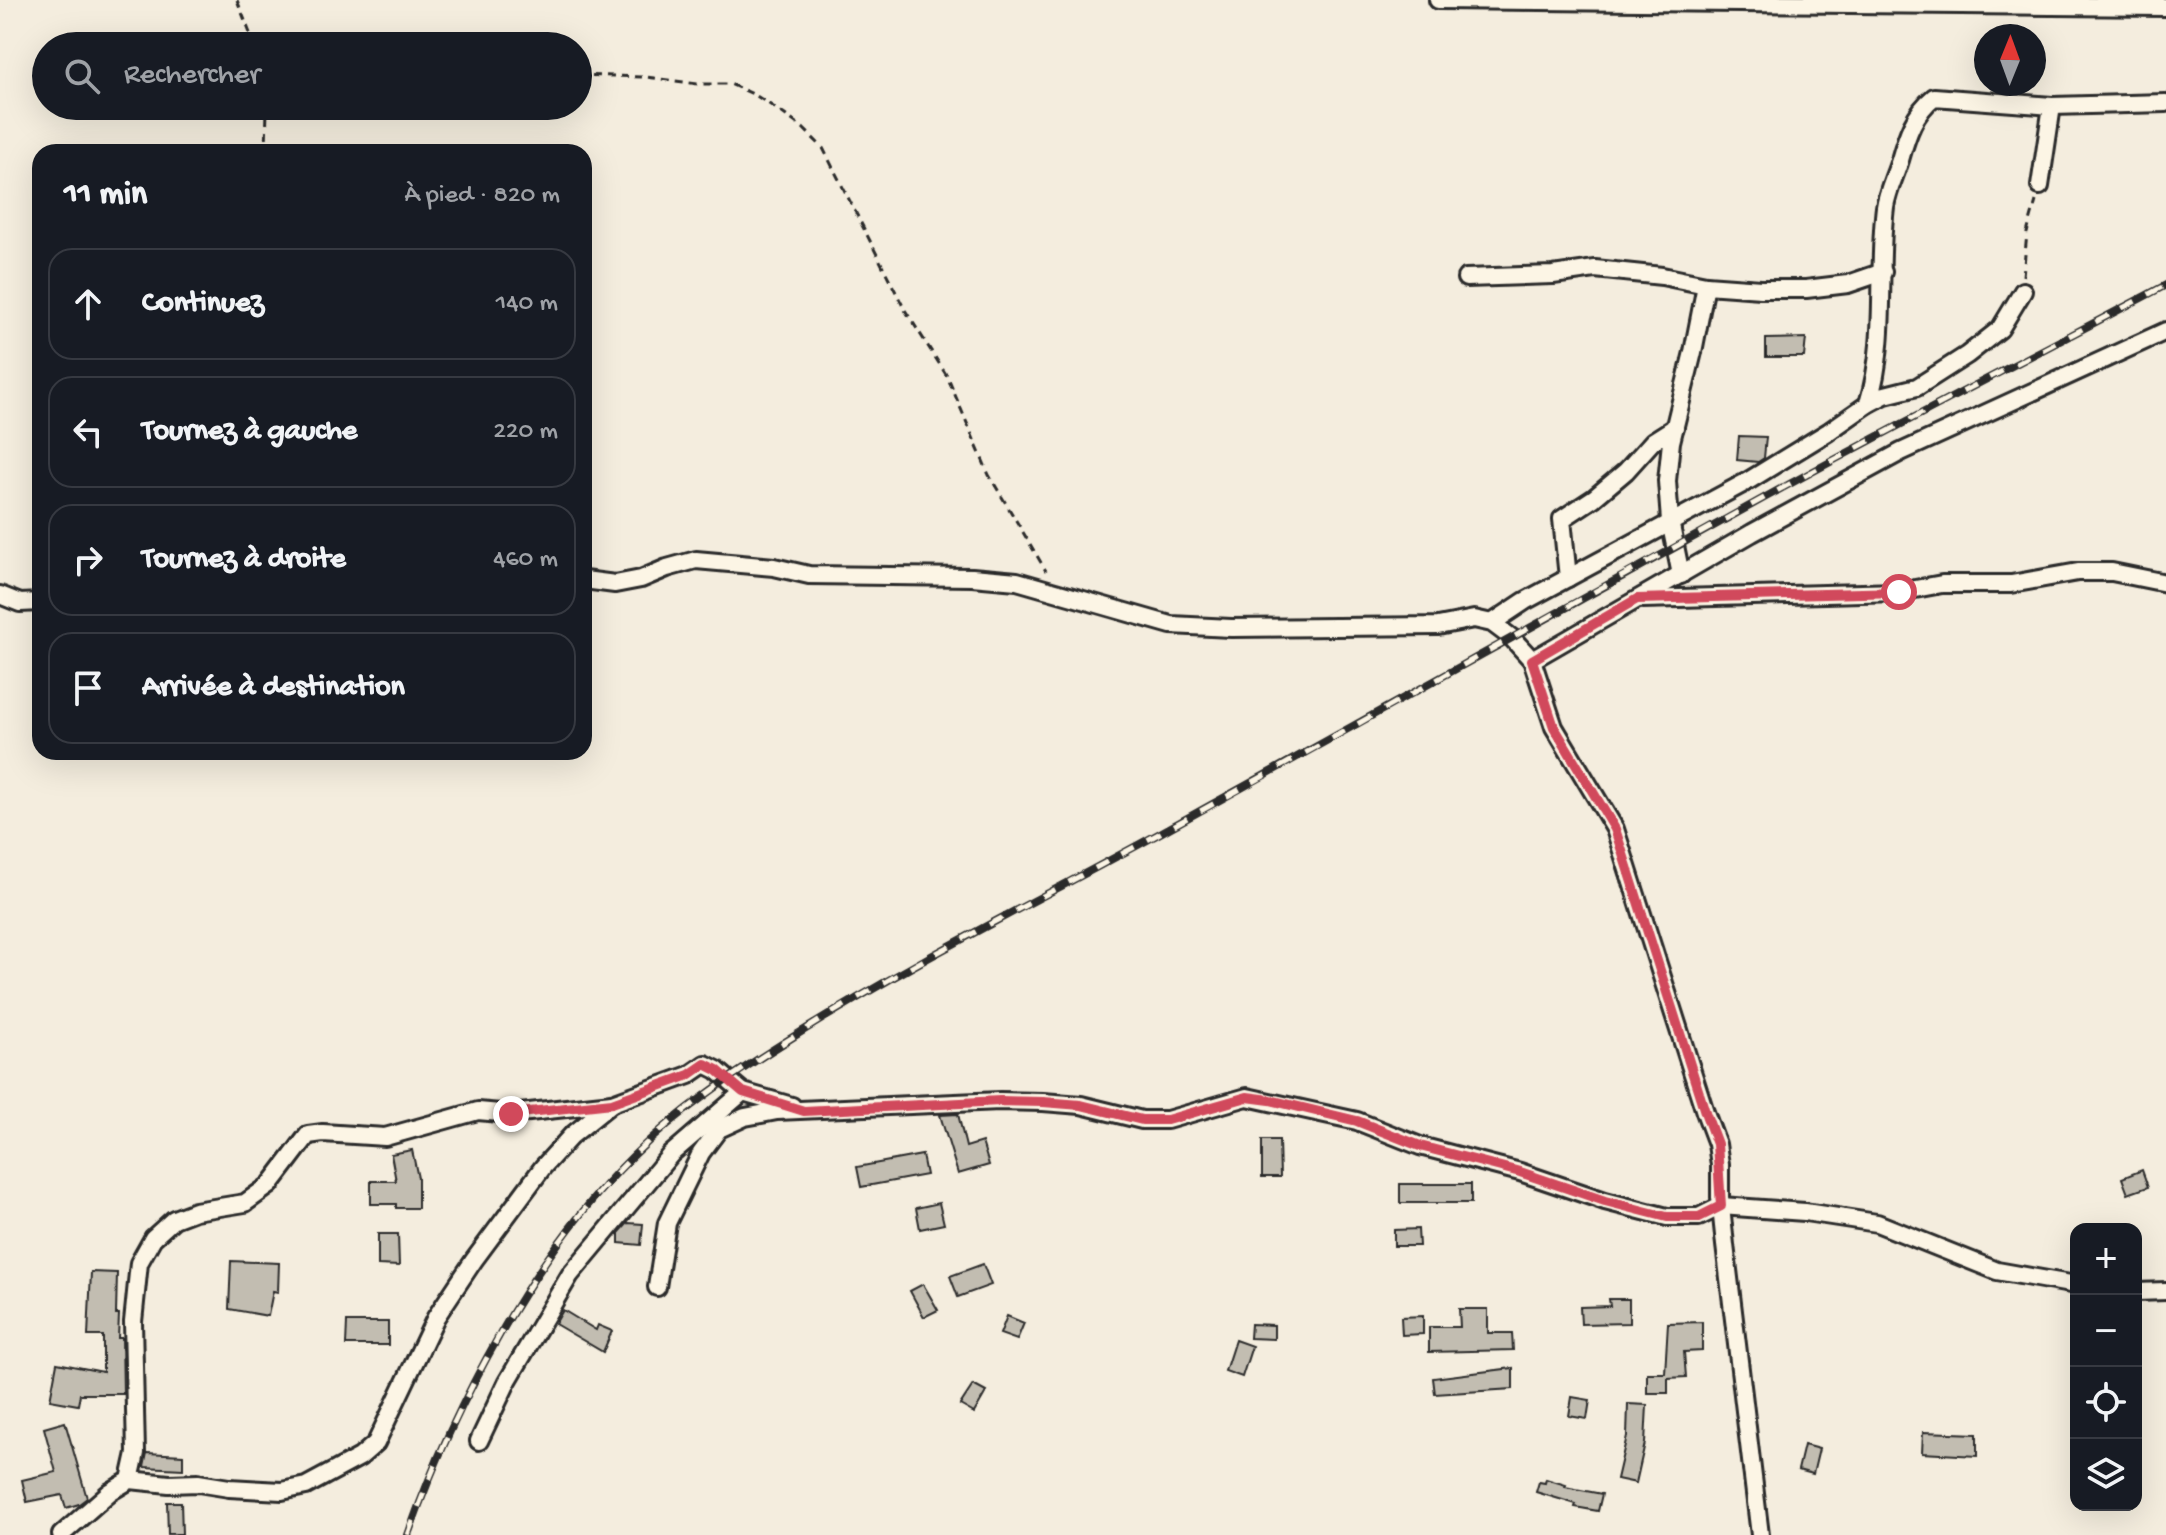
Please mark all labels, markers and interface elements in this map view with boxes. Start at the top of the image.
north arrow [1974,24,2046,96]
search box [32,32,592,120]
icon: search [60,54,104,98]
text: Rechercher [124,59,260,94]
text: 11 min [64,176,147,216]
text: À pied · 820 m [405,181,560,212]
icon: ahead [66,282,110,326]
text: Continuez [142,287,264,322]
text: 140 m [496,289,558,320]
icon: left [66,410,110,454]
text: Tournez à gauche [142,415,357,450]
text: 220 m [493,417,558,448]
icon: right [66,538,110,582]
text: Tournez à droite [142,543,346,578]
text: 460 m [493,545,558,576]
route start [1881,574,1917,610]
icon: arrive [66,666,110,710]
text: Arrivée à destination [142,671,405,706]
route end [493,1096,529,1132]
map controls [2070,1223,2142,1511]
button: + [2070,1223,2142,1295]
button: − [2070,1295,2142,1367]
button: locate [2070,1367,2142,1439]
button: layers [2070,1439,2142,1511]

